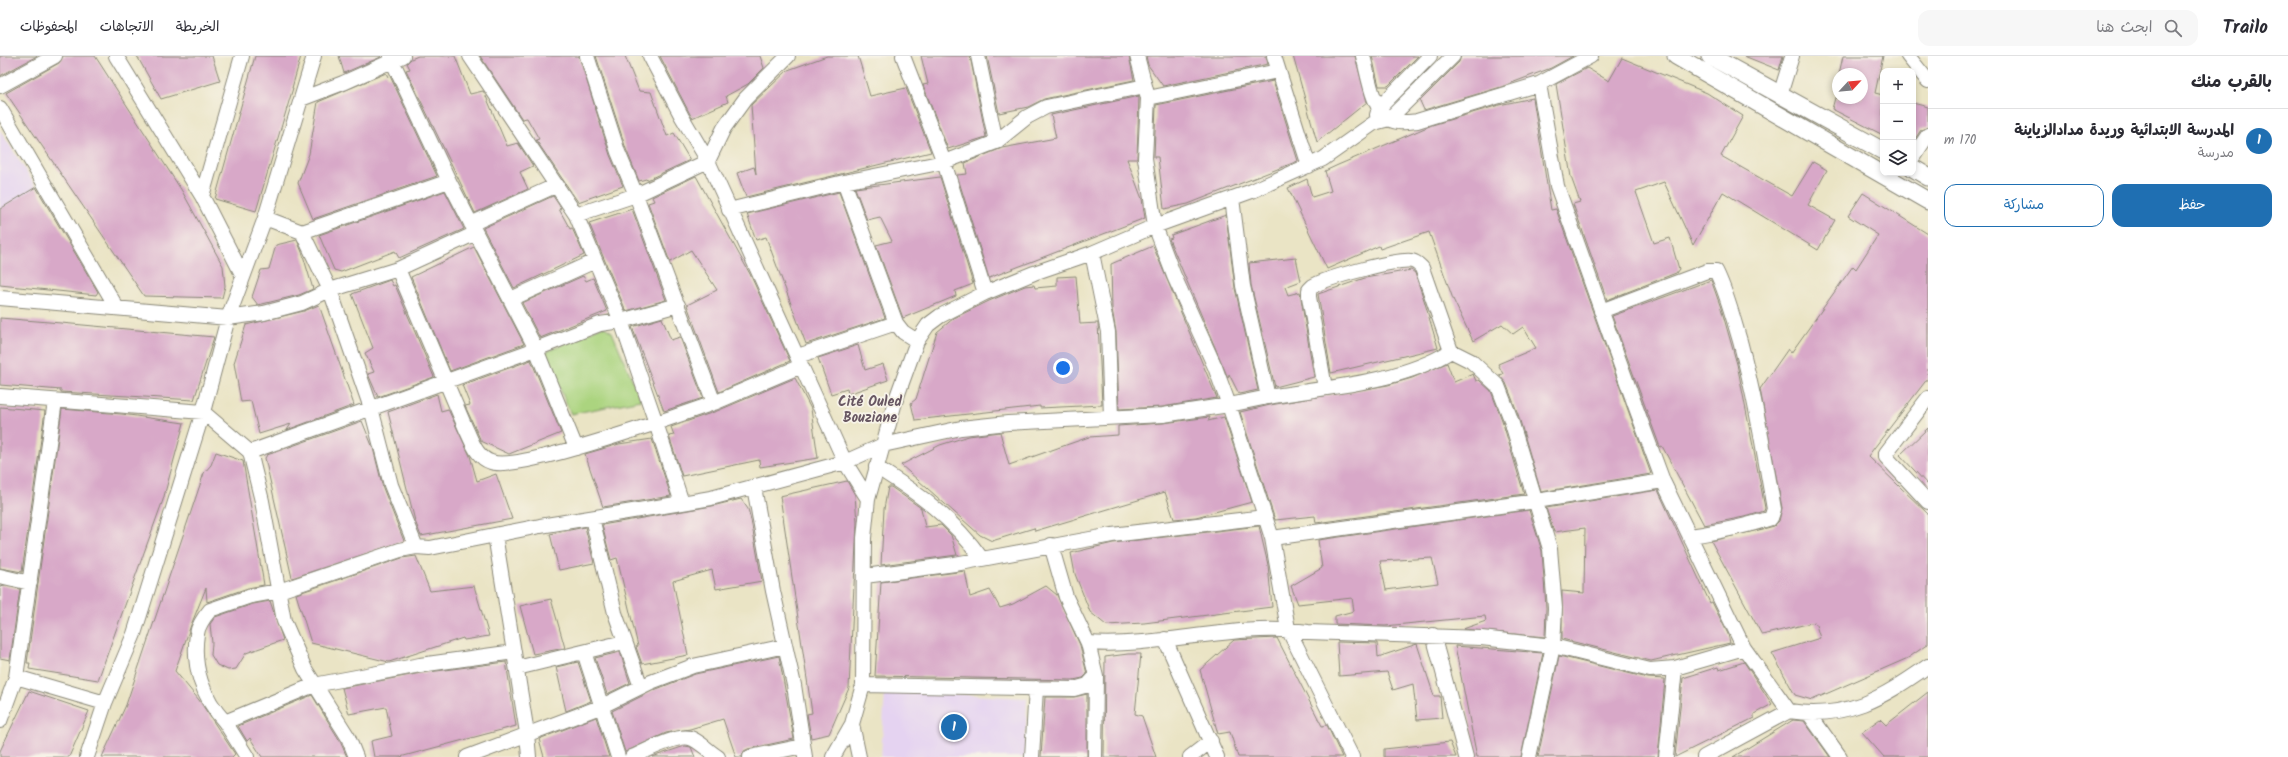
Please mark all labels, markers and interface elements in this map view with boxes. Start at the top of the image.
search box [1918,10,2198,46]
text: Trailo [2222,13,2268,43]
text: المحفوظات [20,16,78,38]
text: الاتجاهات [100,16,154,38]
text: الخريطة [176,16,219,38]
text: ابحث هنا [2096,16,2152,40]
icon: search [2162,17,2184,39]
north arrow [1832,68,1868,104]
map controls [1880,68,1916,176]
button: + [1880,68,1916,104]
text: بالقرب منك [2191,69,2272,96]
button: − [1880,104,1916,140]
text: المدرسة الابتدائية وريدة مدادالزياينة [2014,119,2234,143]
text: 170 m [1944,130,1976,151]
text: 1 [2257,130,2261,151]
button: layers [1880,140,1916,176]
text: مدرسة [2198,143,2234,164]
button: مشاركة [1944,184,2104,227]
button: حفظ [2112,184,2272,227]
your location [1053,358,1073,378]
district label: Cité Ouled Bouziane [838,391,902,429]
pin: 1 [941,712,967,742]

